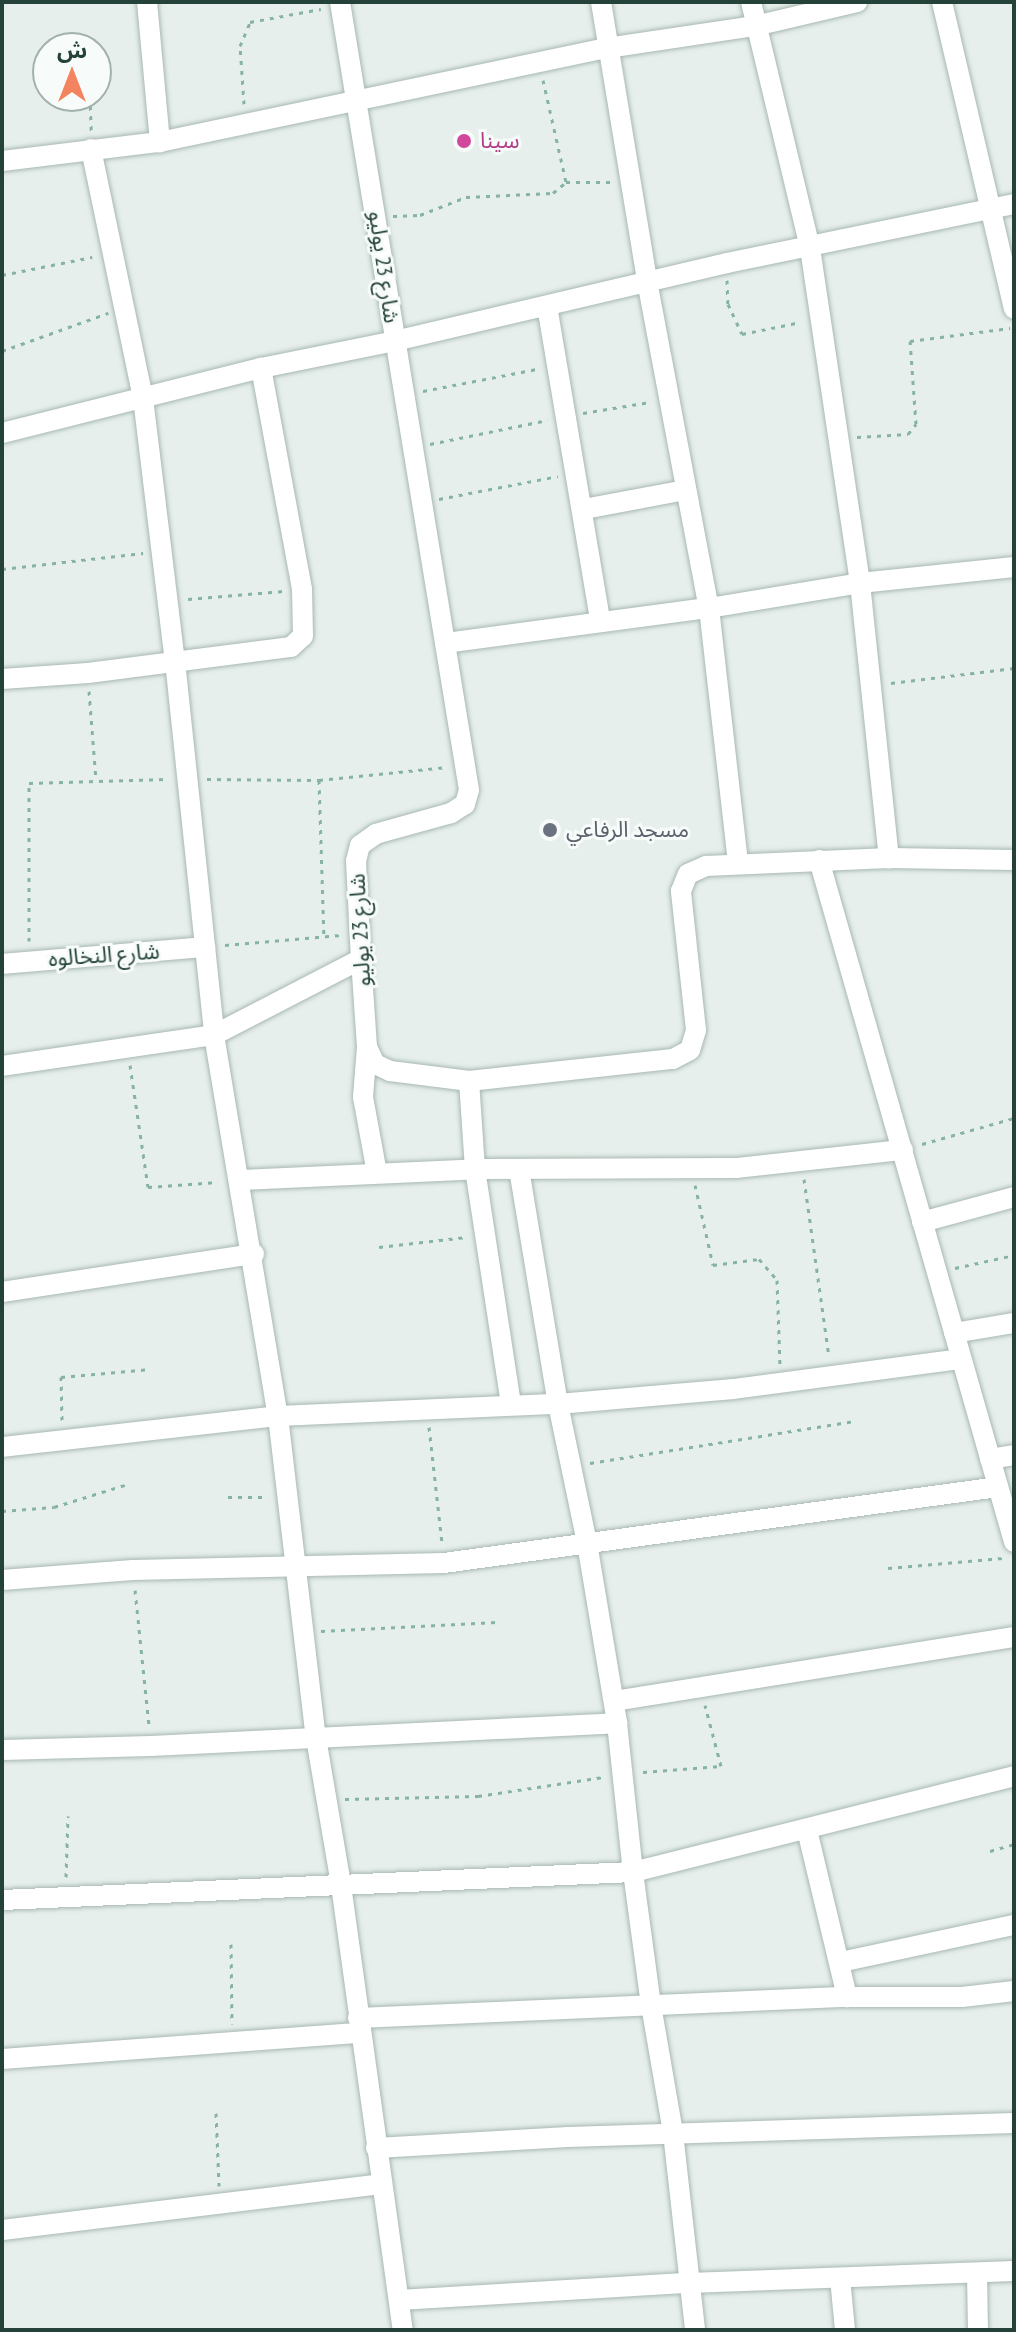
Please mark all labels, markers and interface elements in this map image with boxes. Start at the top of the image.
north arrow [32,32,112,112]
text: ش [57,36,87,64]
place label: سينا [480,128,519,154]
marker: سينا [455,132,473,150]
street label: شارع 23 يوليو [363,209,405,325]
place label: مسجد الرفاعي [566,817,689,843]
marker: مسجد الرفاعي [541,821,559,839]
street label: شارع 23 يوليو [344,873,376,987]
street label: شارع النخالوه [47,938,161,972]

